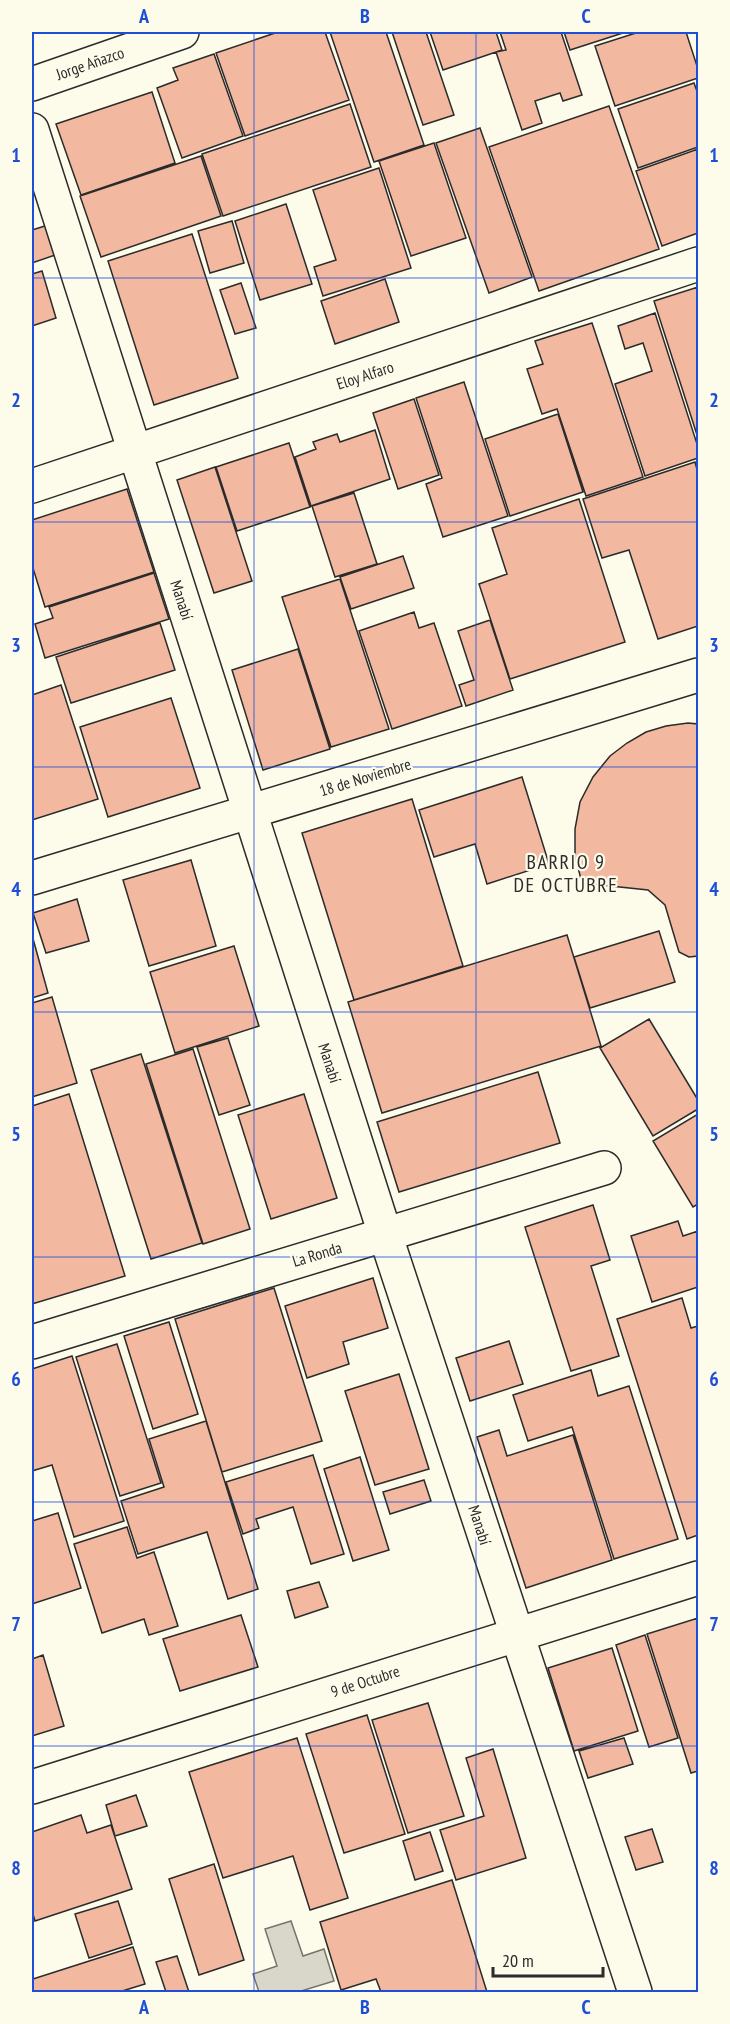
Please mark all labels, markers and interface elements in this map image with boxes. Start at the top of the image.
text: A [138,3,150,29]
text: B [360,3,370,29]
text: C [581,3,591,29]
street label: Jorge Añazco [52,42,127,84]
text: 1 [11,142,21,168]
text: 1 [709,142,719,168]
street label: Eloy Alfaro [334,356,396,394]
text: 2 [11,387,21,413]
text: 2 [709,387,719,413]
street label: Manabí [166,578,198,623]
text: 3 [11,632,21,658]
text: 3 [709,632,719,658]
street label: 18 de Noviembre [317,754,413,800]
district label: BARRIO 9 DE OCTUBRE [514,849,618,898]
text: 4 [11,876,21,902]
text: 4 [709,876,719,902]
street label: Manabí [314,1041,346,1086]
text: 5 [11,1121,21,1147]
text: 5 [709,1121,719,1147]
street label: La Ronda [290,1237,344,1271]
text: 6 [11,1366,21,1392]
text: 6 [709,1366,719,1392]
street label: Manabí [464,1503,496,1548]
text: 7 [11,1611,21,1637]
text: 7 [709,1611,719,1637]
street label: 9 de Octubre [328,1660,402,1702]
text: 8 [11,1855,21,1881]
text: 8 [709,1855,719,1881]
scale bar [493,1940,602,1978]
text: 20 m [502,1949,534,1972]
text: A [138,1994,150,2020]
text: B [360,1994,370,2020]
text: C [581,1994,591,2020]

